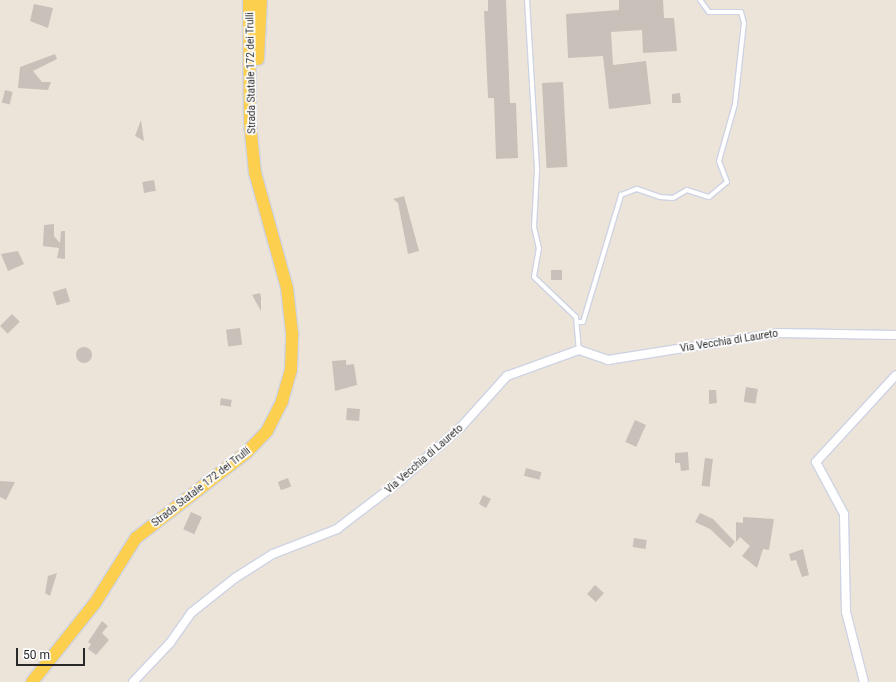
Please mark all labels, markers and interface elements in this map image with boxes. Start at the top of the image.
street label: Strada Statale 172 dei Trulli [244,12,258,134]
street label: Via Vecchia di Laureto [679,327,779,355]
street label: Via Vecchia di Laureto [383,422,465,496]
street label: Strada Statale 172 dei Trulli [149,445,253,529]
scale bar [18,640,87,666]
text: 50 m [23,648,50,662]

